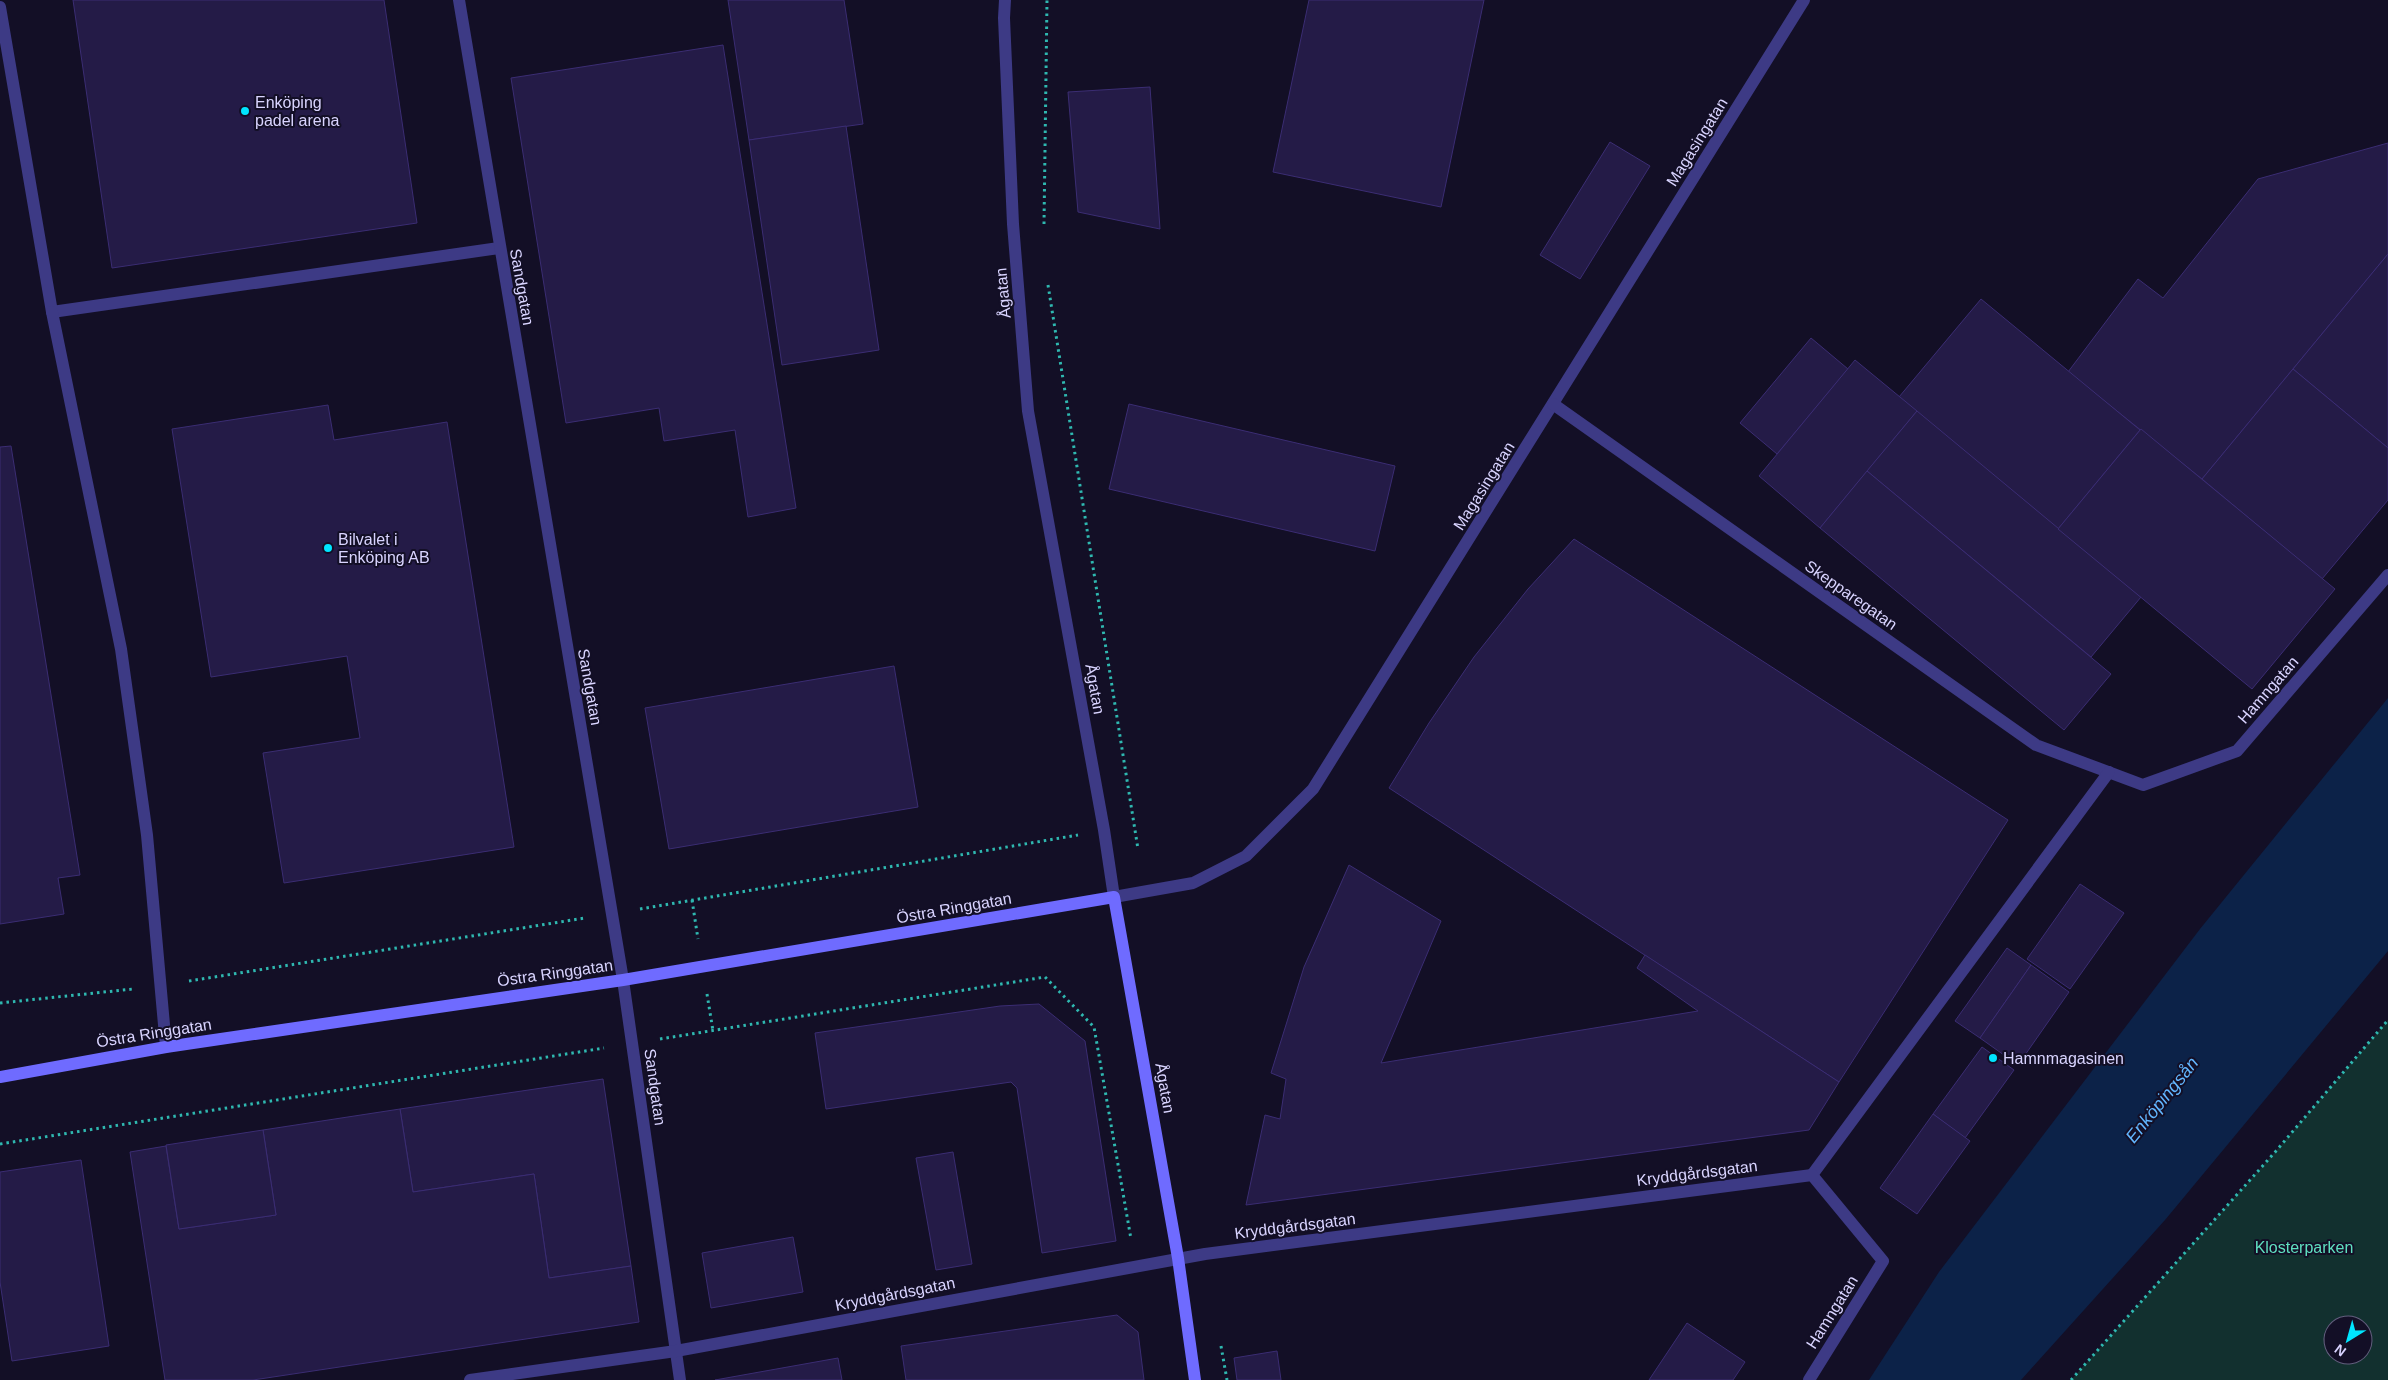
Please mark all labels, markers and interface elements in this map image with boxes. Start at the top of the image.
place label: Enköping padel arena [255,94,340,129]
street label: Magasingatan [1663,95,1731,189]
marker: Enköping padel arena [239,105,251,117]
street label: Sandgatan [507,247,537,327]
street label: Ågatan [991,267,1014,319]
street label: Magasingatan [1450,439,1518,533]
place label: Bilvalet i Enköping AB [338,531,430,566]
marker: Bilvalet i Enköping AB [322,542,334,554]
street label: Skepparegatan [1802,557,1900,633]
street label: Sandgatan [575,647,605,727]
street label: Hamngatan [2234,653,2302,727]
street label: Ågatan [1082,662,1109,715]
street label: Östra Ringgatan [895,890,1013,926]
street label: Östra Ringgatan [496,956,614,990]
street label: Östra Ringgatan [95,1015,213,1051]
street label: Sandgatan [641,1047,669,1127]
place label: Hamnmagasinen [2003,1050,2124,1067]
marker: Hamnmagasinen [1987,1052,1999,1064]
water label: Enköpingsån [2121,1053,2203,1147]
street label: Ågatan [1152,1061,1179,1114]
street label: Kryddgårdsgatan [1635,1157,1759,1189]
street label: Kryddgårdsgatan [1233,1210,1357,1242]
park label: Klosterparken [2255,1239,2353,1256]
street label: Hamngatan [1803,1272,1861,1352]
street label: Kryddgårdsgatan [834,1274,956,1314]
north arrow [2323,1315,2373,1365]
text: N [2331,1341,2349,1360]

